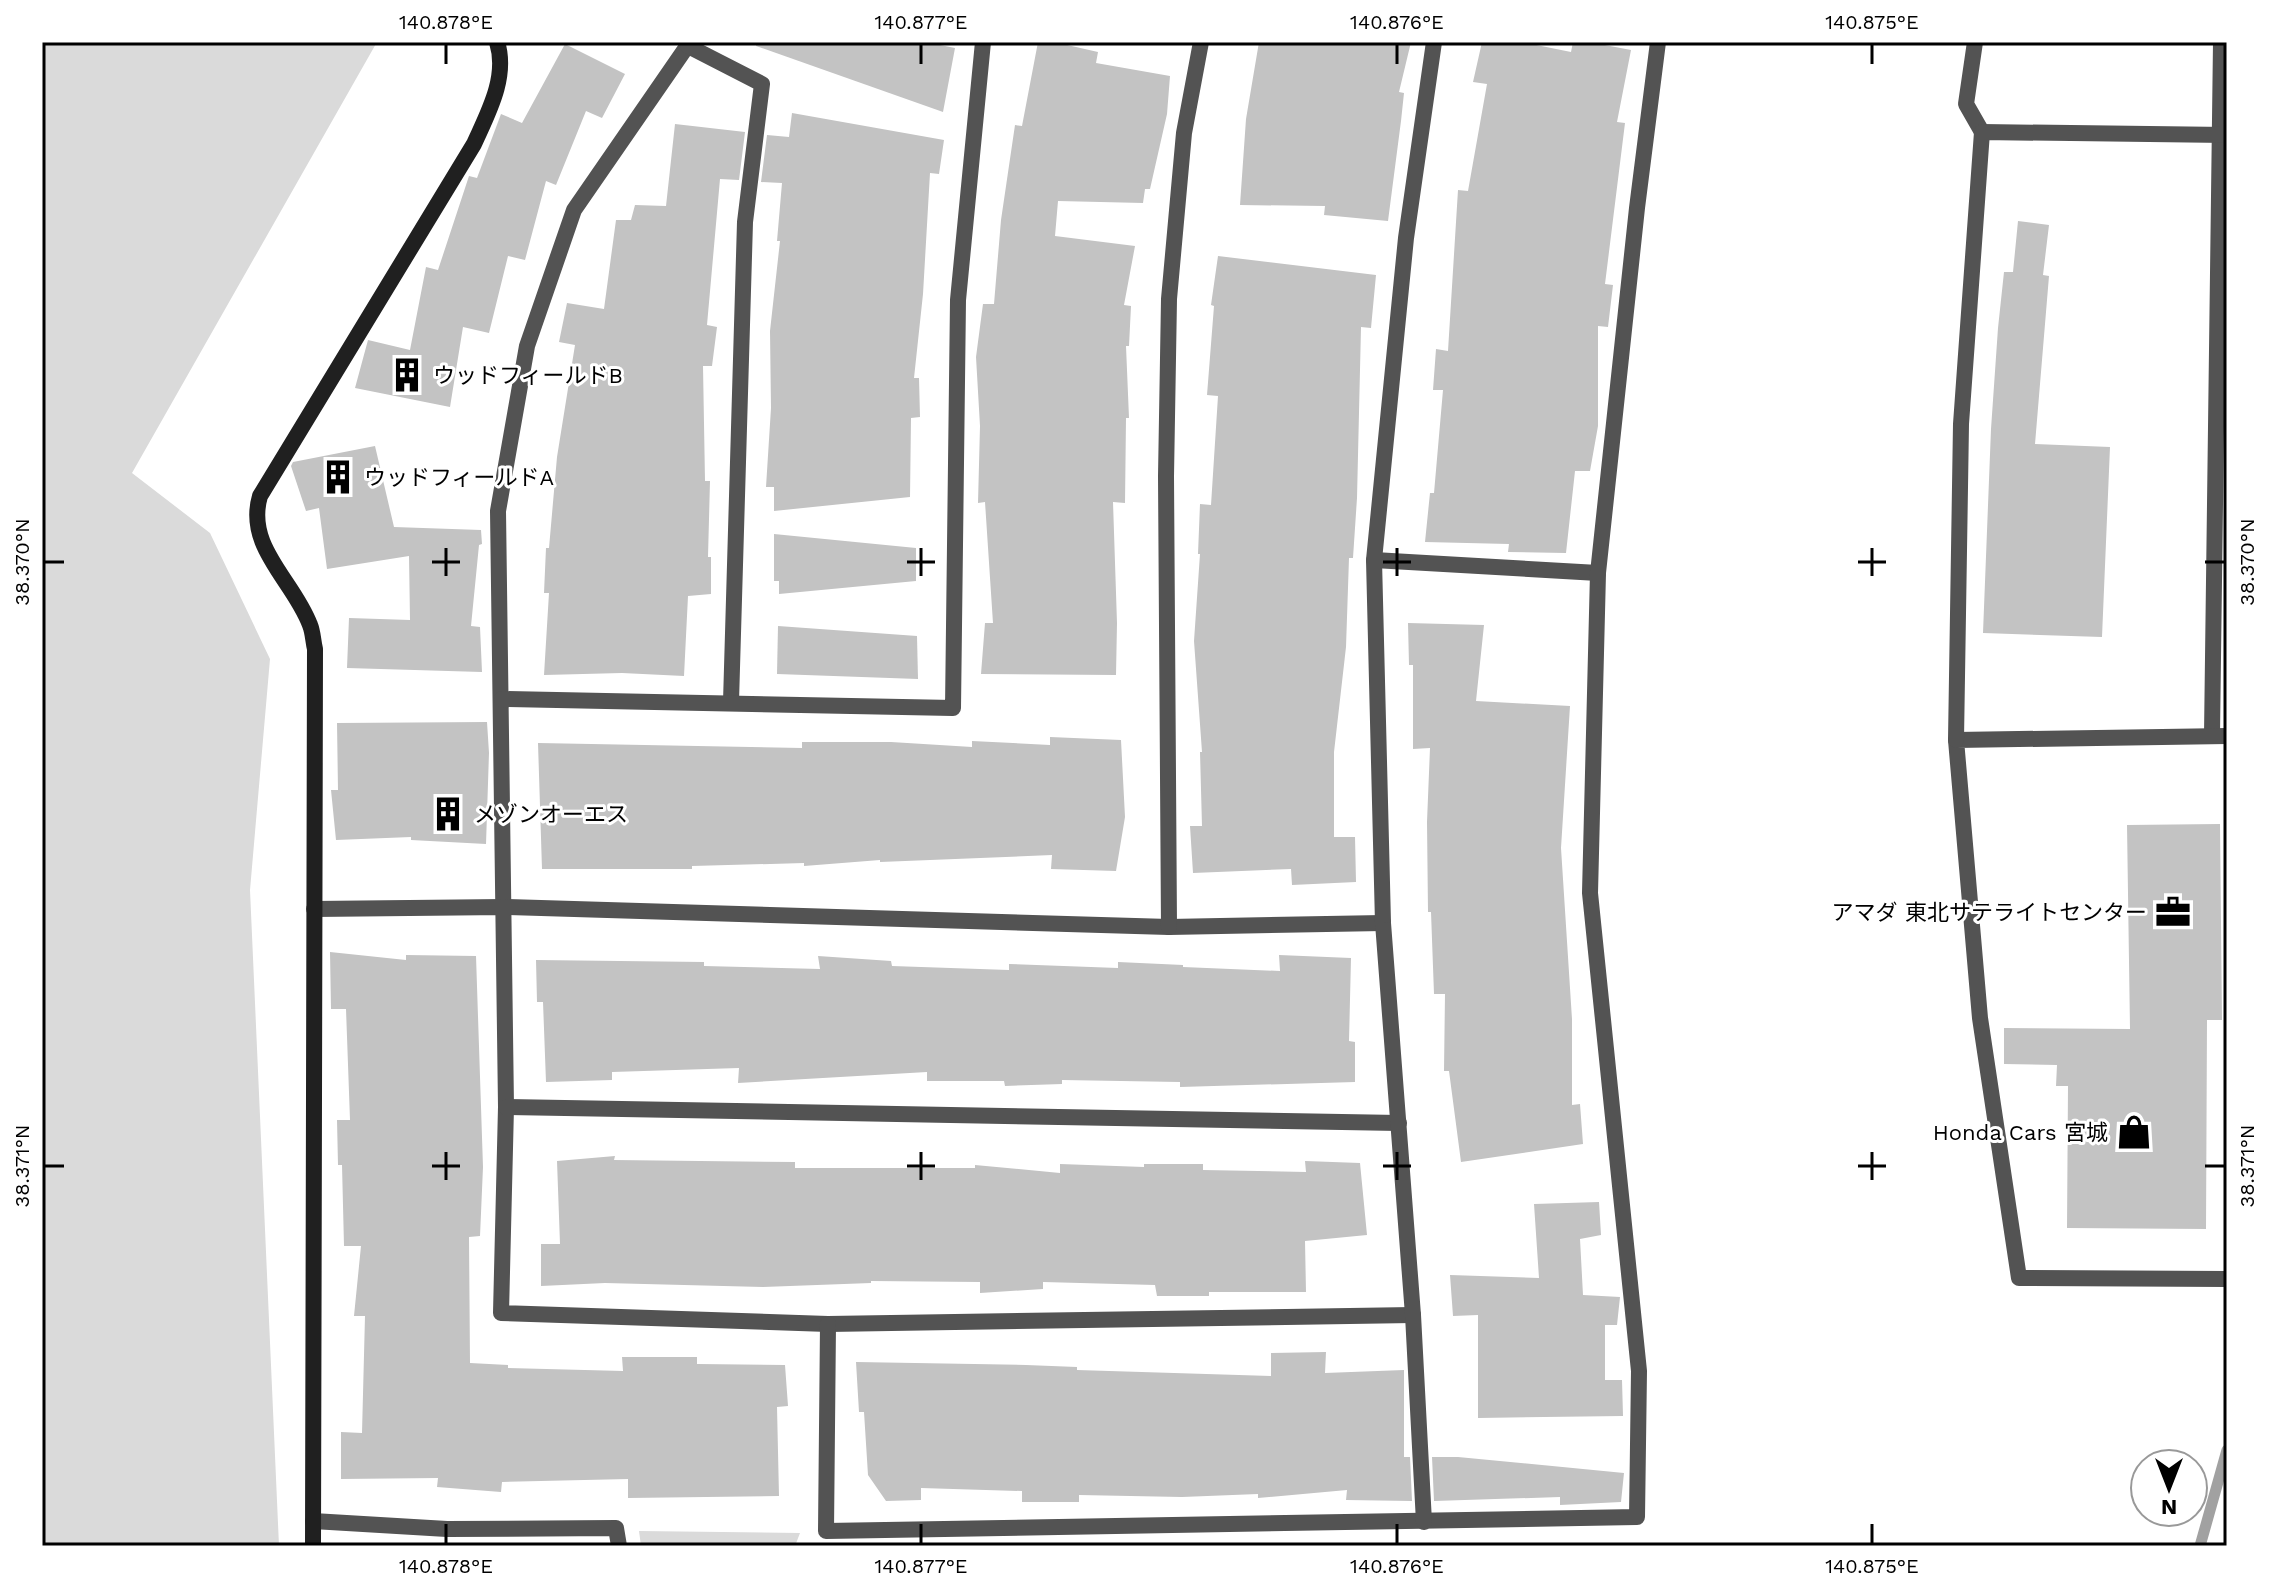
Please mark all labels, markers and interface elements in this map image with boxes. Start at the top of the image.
text: 140.878°E [399,10,493,34]
text: 140.877°E [874,10,968,34]
text: 140.876°E [1350,10,1444,34]
text: 140.875°E [1825,10,1919,34]
building icon: ウッドフィールドB [388,356,426,394]
place label: ウッドフィールドB [433,363,623,388]
building icon: ウッドフィールドA [319,458,357,496]
place label: ウッドフィールドA [364,465,554,490]
text: 38.370°N [10,518,34,606]
text: 38.370°N [2235,518,2259,606]
building icon: メゾンオーエス [429,795,467,833]
place label: メゾンオーエス [474,802,628,827]
office icon: アマダ 東北サテライトセンター [2154,893,2192,931]
place label: アマダ 東北サテライトセンター [1831,900,2147,925]
shop icon: Honda Cars 宮城 [2115,1113,2153,1151]
place label: Honda Cars 宮城 [1933,1120,2108,1145]
text: 38.371°N [10,1124,34,1208]
text: 38.371°N [2235,1124,2259,1208]
north arrow [2129,1448,2209,1528]
text: N [2161,1495,2177,1520]
text: 140.878°E [399,1554,493,1578]
text: 140.877°E [874,1554,968,1578]
text: 140.876°E [1350,1554,1444,1578]
text: 140.875°E [1825,1554,1919,1578]

